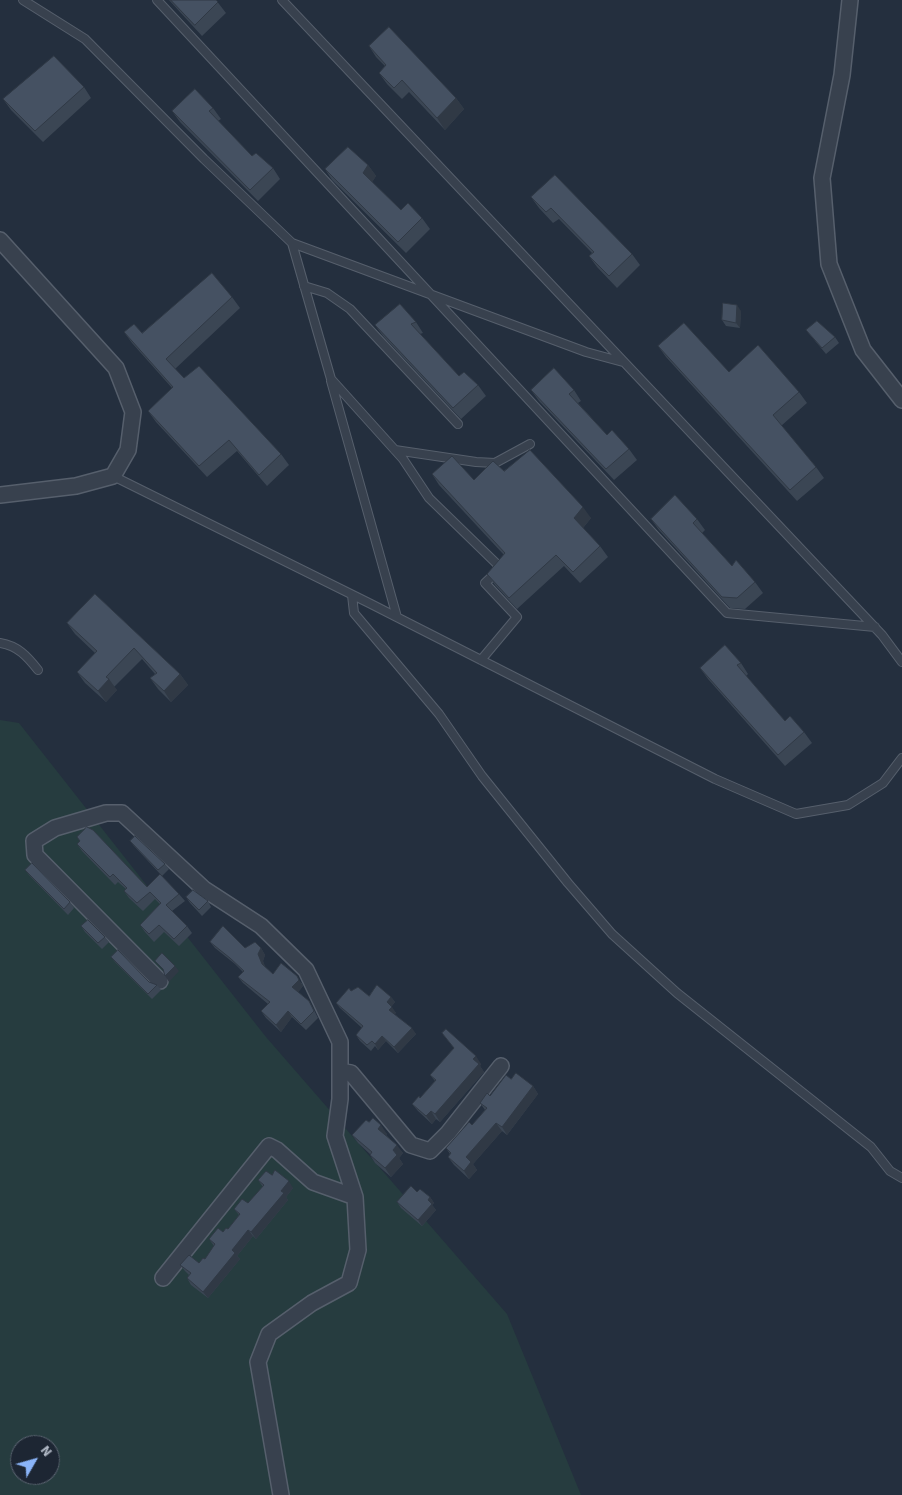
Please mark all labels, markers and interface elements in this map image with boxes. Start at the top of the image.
north arrow [10,1435,60,1485]
text: N [35,1442,57,1461]

